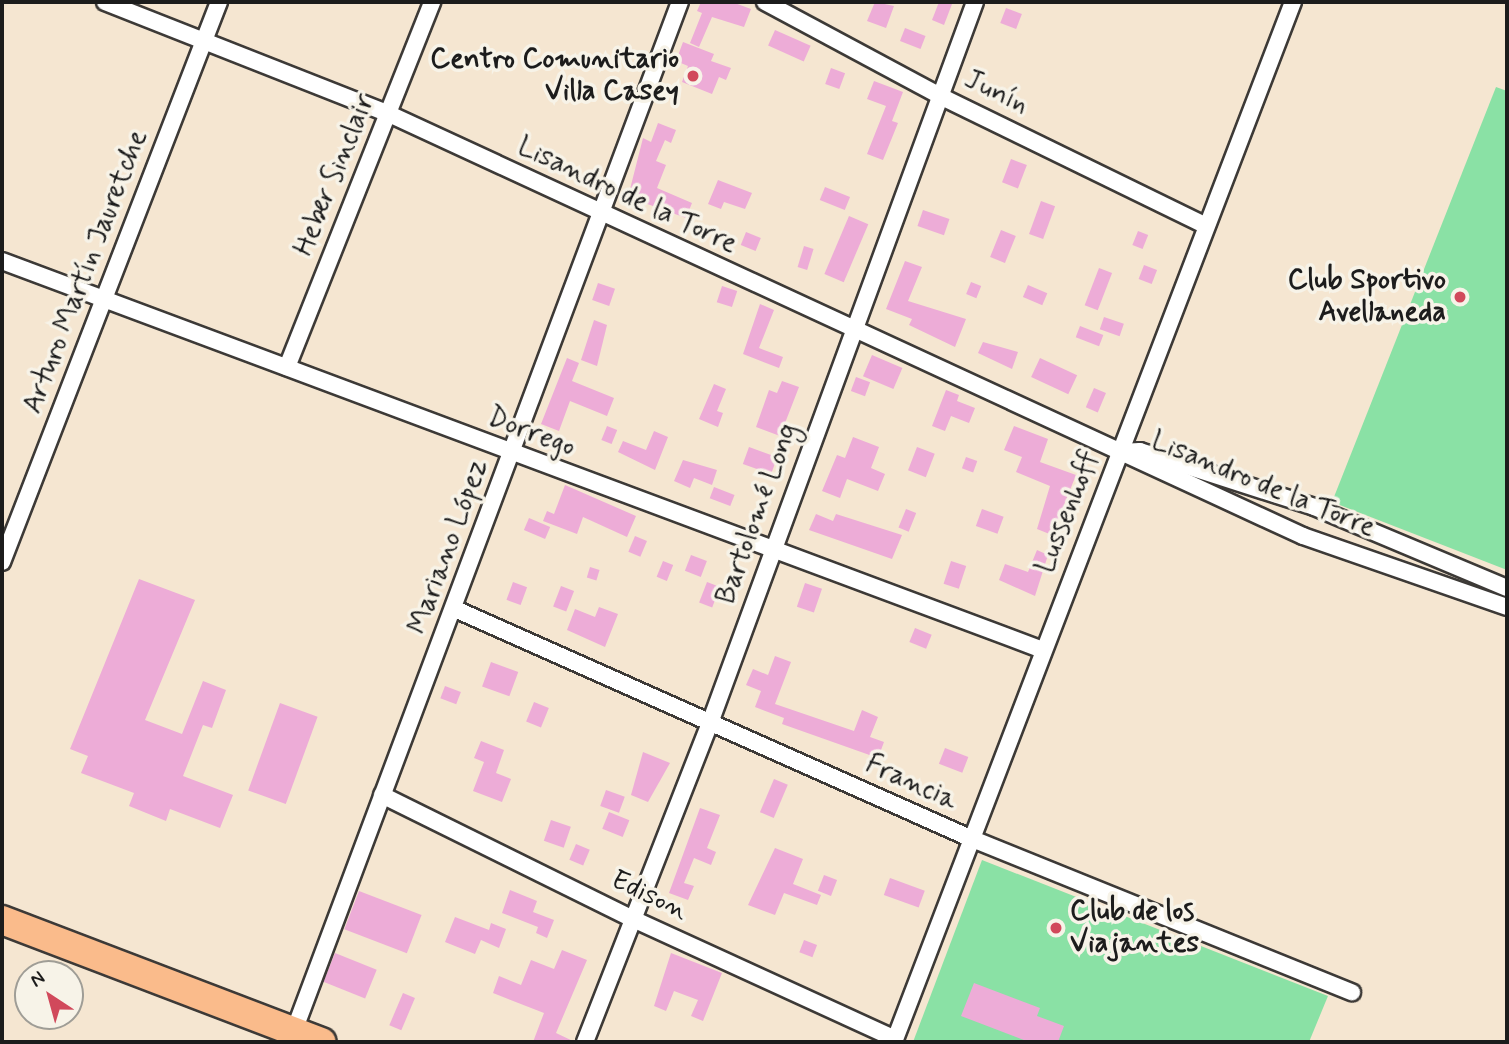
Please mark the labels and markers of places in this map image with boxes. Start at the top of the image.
place label: Centro Comunitario Villa Casey [430,43,679,109]
marker: Centro Comunitario Villa Casey [685,68,701,84]
place label: Club Sportivo Avellaneda [1288,264,1446,330]
marker: Club Sportivo Avellaneda [1452,289,1468,305]
place label: Club de los Viajantes [1070,895,1199,961]
marker: Club de los Viajantes [1048,920,1064,936]

